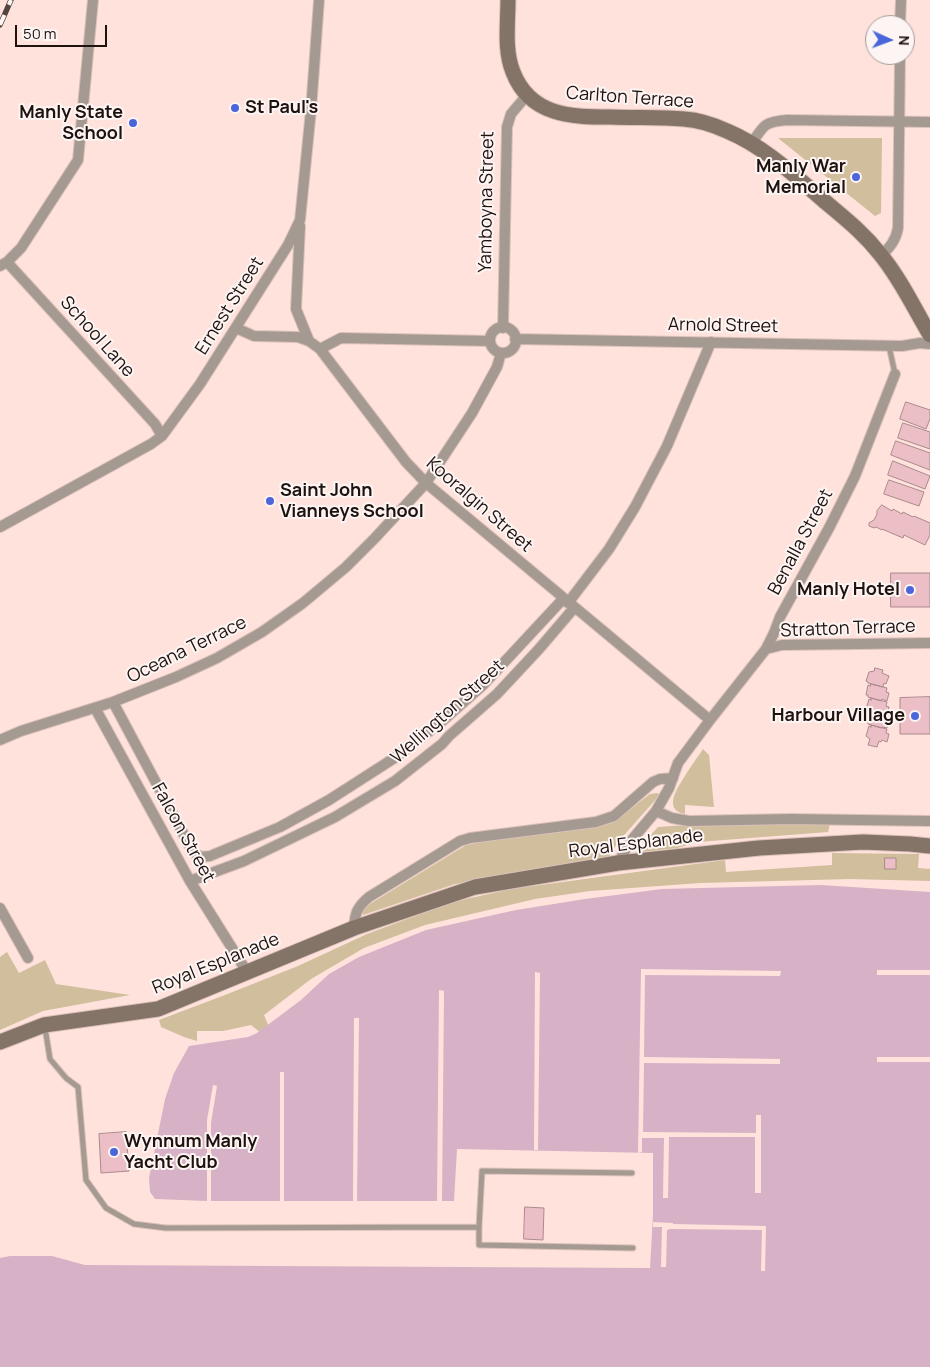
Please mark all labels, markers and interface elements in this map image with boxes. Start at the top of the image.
scale bar [18,15,110,47]
north arrow [865,15,915,65]
text: 50 m [23,23,57,44]
text: N [895,35,914,46]
street label: Carlton Terrace [565,83,695,113]
place label: St Paul's [245,97,318,119]
place label: Manly State School [19,102,123,144]
marker: St Paul's [229,102,241,114]
marker: Manly State School [127,117,139,129]
street label: Yamboyna Street [475,131,499,273]
place label: Manly War Memorial [756,156,846,198]
marker: Manly War Memorial [850,171,862,183]
street label: Ernest Street [191,253,269,359]
street label: School Lane [55,292,139,382]
street label: Arnold Street [668,314,778,338]
street label: Kooralgin Street [421,453,537,557]
place label: Saint John Vianneys School [280,480,424,522]
street label: Benalla Street [764,485,838,599]
marker: Saint John Vianneys School [264,495,276,507]
place label: Manly Hotel [797,579,900,601]
marker: Manly Hotel [904,584,916,596]
street label: Oceana Terrace [124,612,250,688]
street label: Stratton Terrace [780,616,916,642]
street label: Wellington Street [387,655,509,769]
place label: Harbour Village [772,705,905,727]
marker: Harbour Village [909,710,921,722]
street label: Falcon Street [147,779,219,887]
street label: Royal Esplanade [568,825,704,863]
street label: Royal Esplanade [149,929,283,999]
place label: Wynnum Manly Yacht Club [124,1131,257,1174]
marker: Wynnum Manly Yacht Club [108,1146,120,1158]

